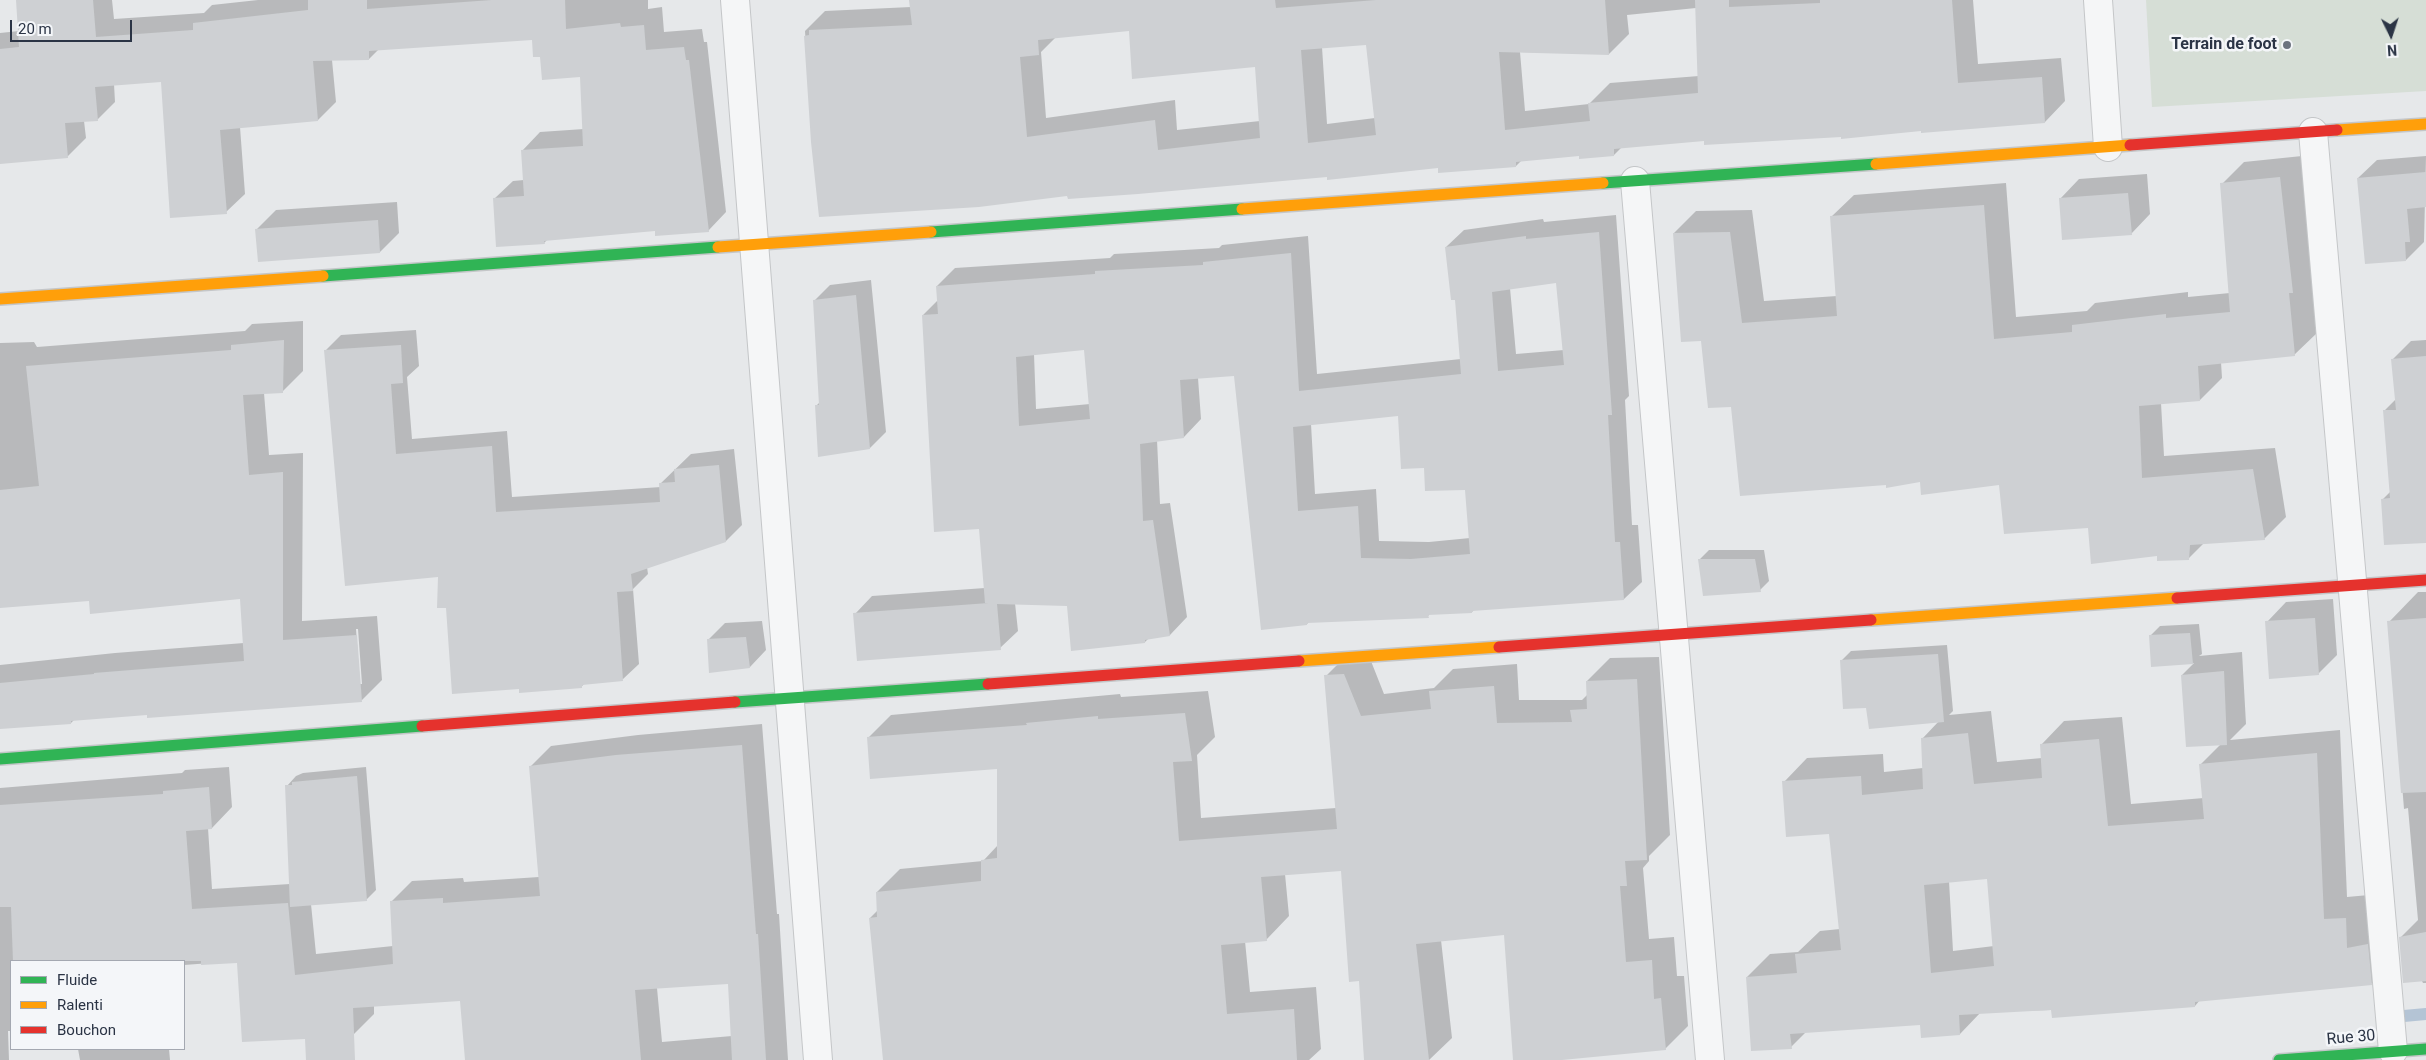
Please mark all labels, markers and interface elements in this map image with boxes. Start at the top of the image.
scale bar [12,10,135,42]
north arrow [2366,10,2416,60]
text: 20 m [18,20,52,38]
place label: Terrain de foot [2171,35,2277,55]
marker: Terrain de foot [2281,39,2293,51]
text: N [2387,42,2398,58]
legend [10,960,185,1050]
text: Fluide [57,971,97,989]
text: Ralenti [57,996,103,1014]
text: Bouchon [57,1021,116,1039]
street label: Rue 30 [2326,1026,2376,1050]

